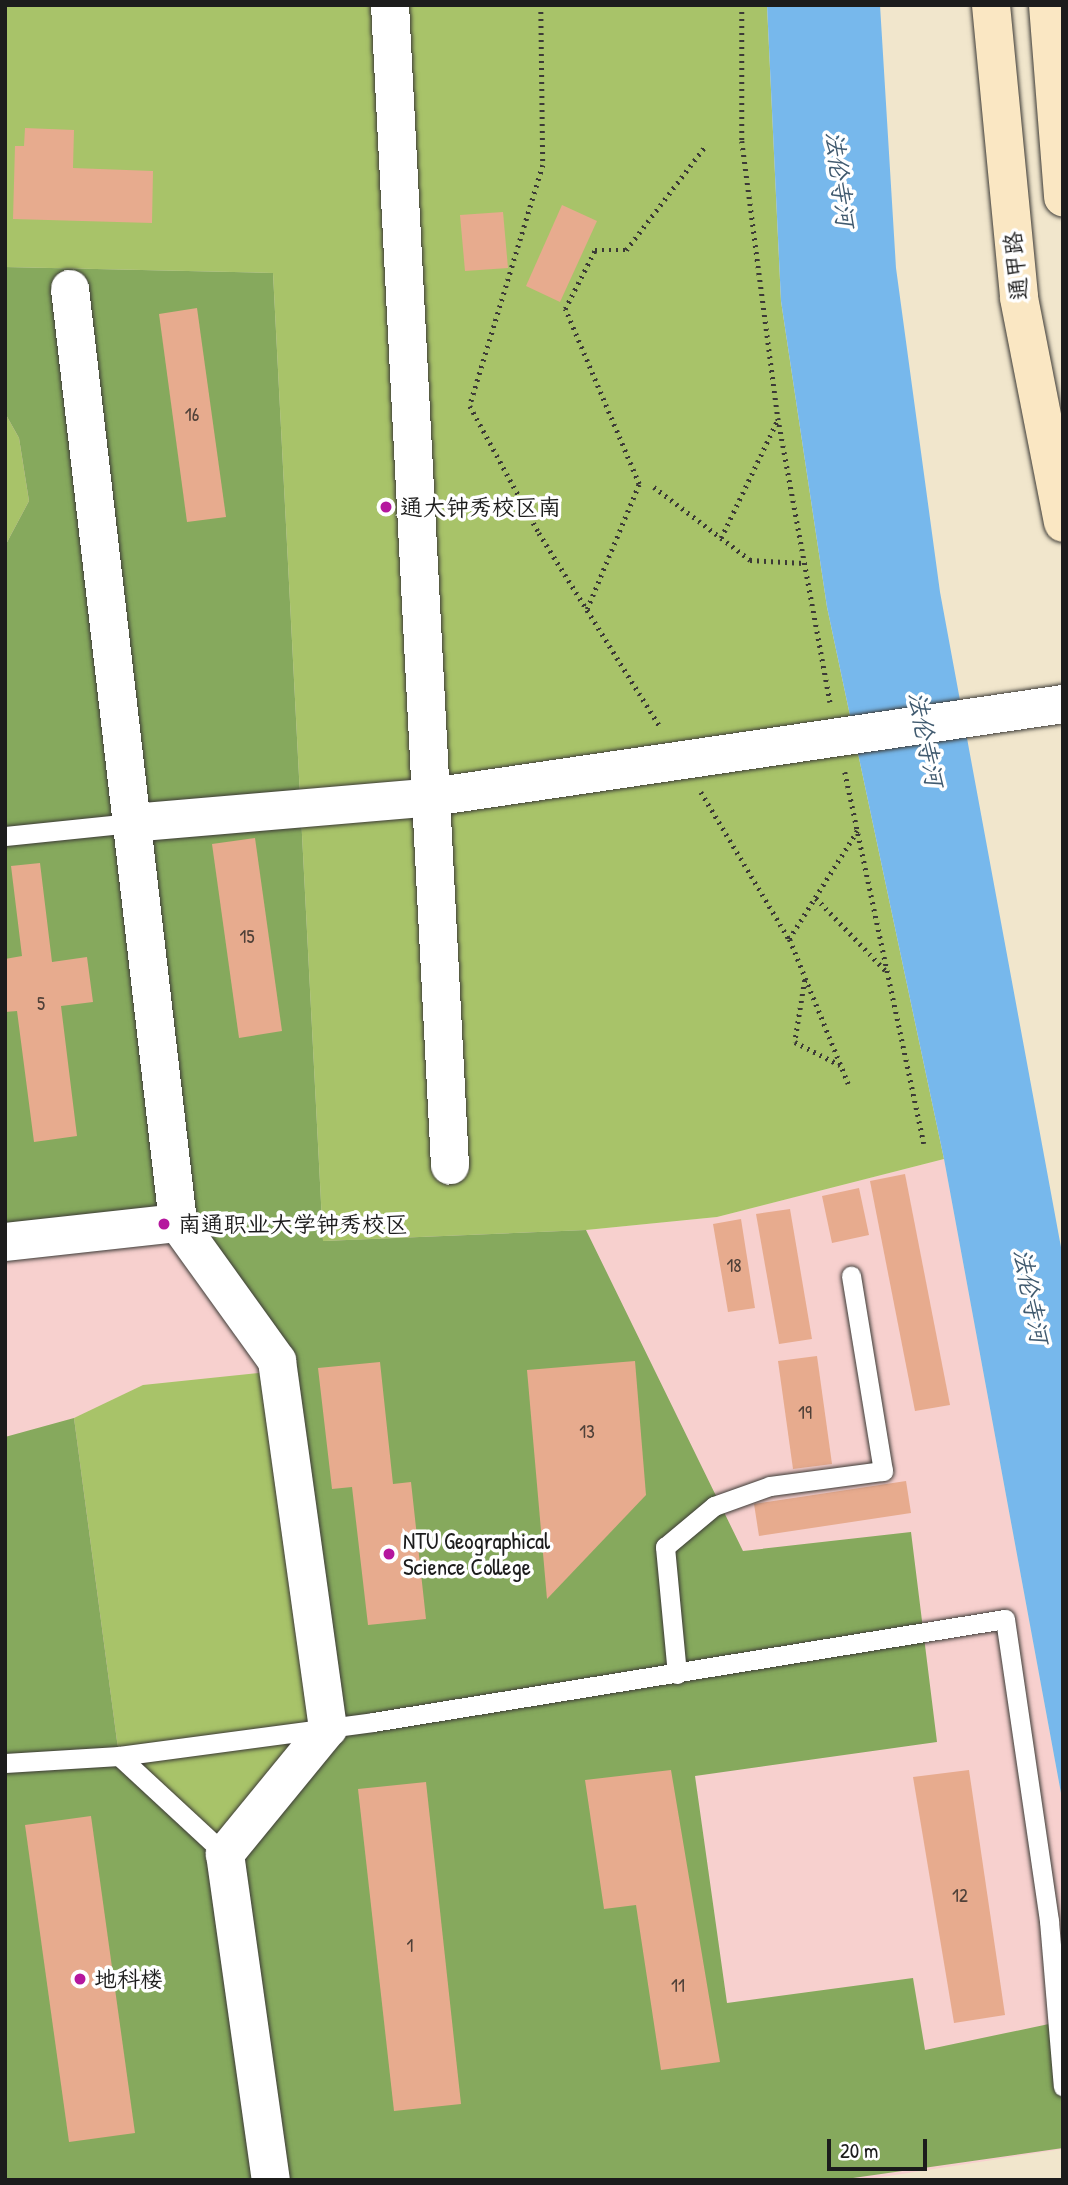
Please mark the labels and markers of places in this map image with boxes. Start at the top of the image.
place label: 通大钟秀校区南 [400,493,561,521]
marker: 通大钟秀校区南 [378,499,394,515]
place label: 南通职业大学钟秀校区 [178,1210,408,1238]
marker: 南通职业大学钟秀校区 [156,1216,172,1232]
place label: NTU Geographical Science College [403,1527,550,1581]
marker: NTU Geographical Science College [381,1546,397,1562]
place label: 地科楼 [94,1965,163,1993]
marker: 地科楼 [72,1971,88,1987]

